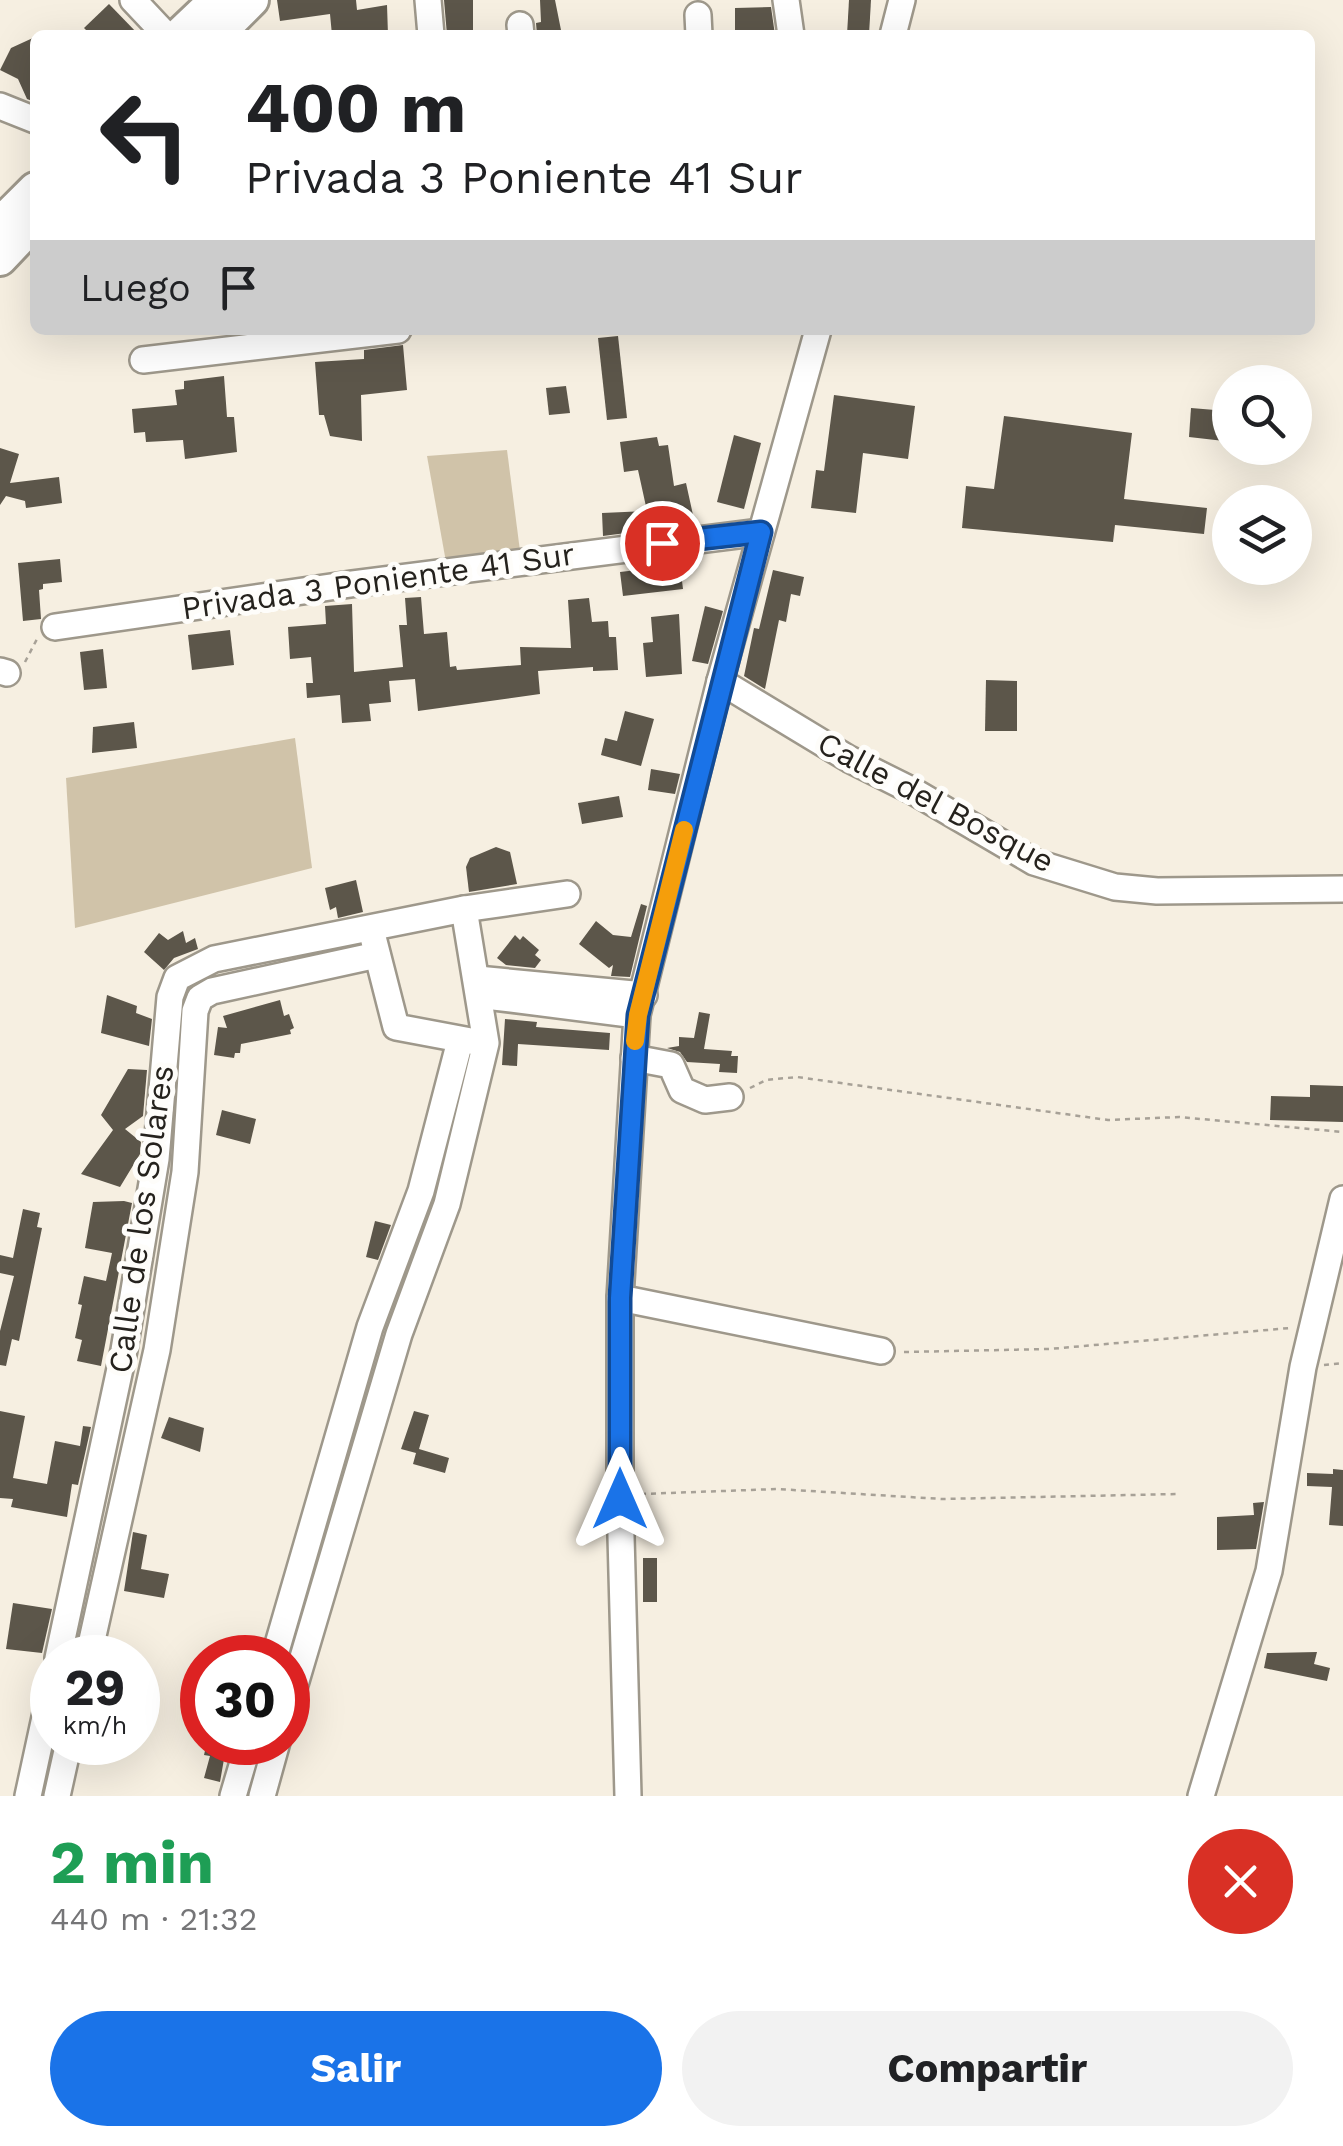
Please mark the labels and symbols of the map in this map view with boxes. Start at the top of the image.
pin [620,501,705,586]
street label: Privada 3 Poniente 41 Sur [179,535,577,627]
street label: Calle del Bosque [811,724,1061,880]
street label: Calle de los Solares [101,1063,181,1375]
position arrow [568,1447,672,1551]
speed limit sign: 30 [180,1635,310,1765]

